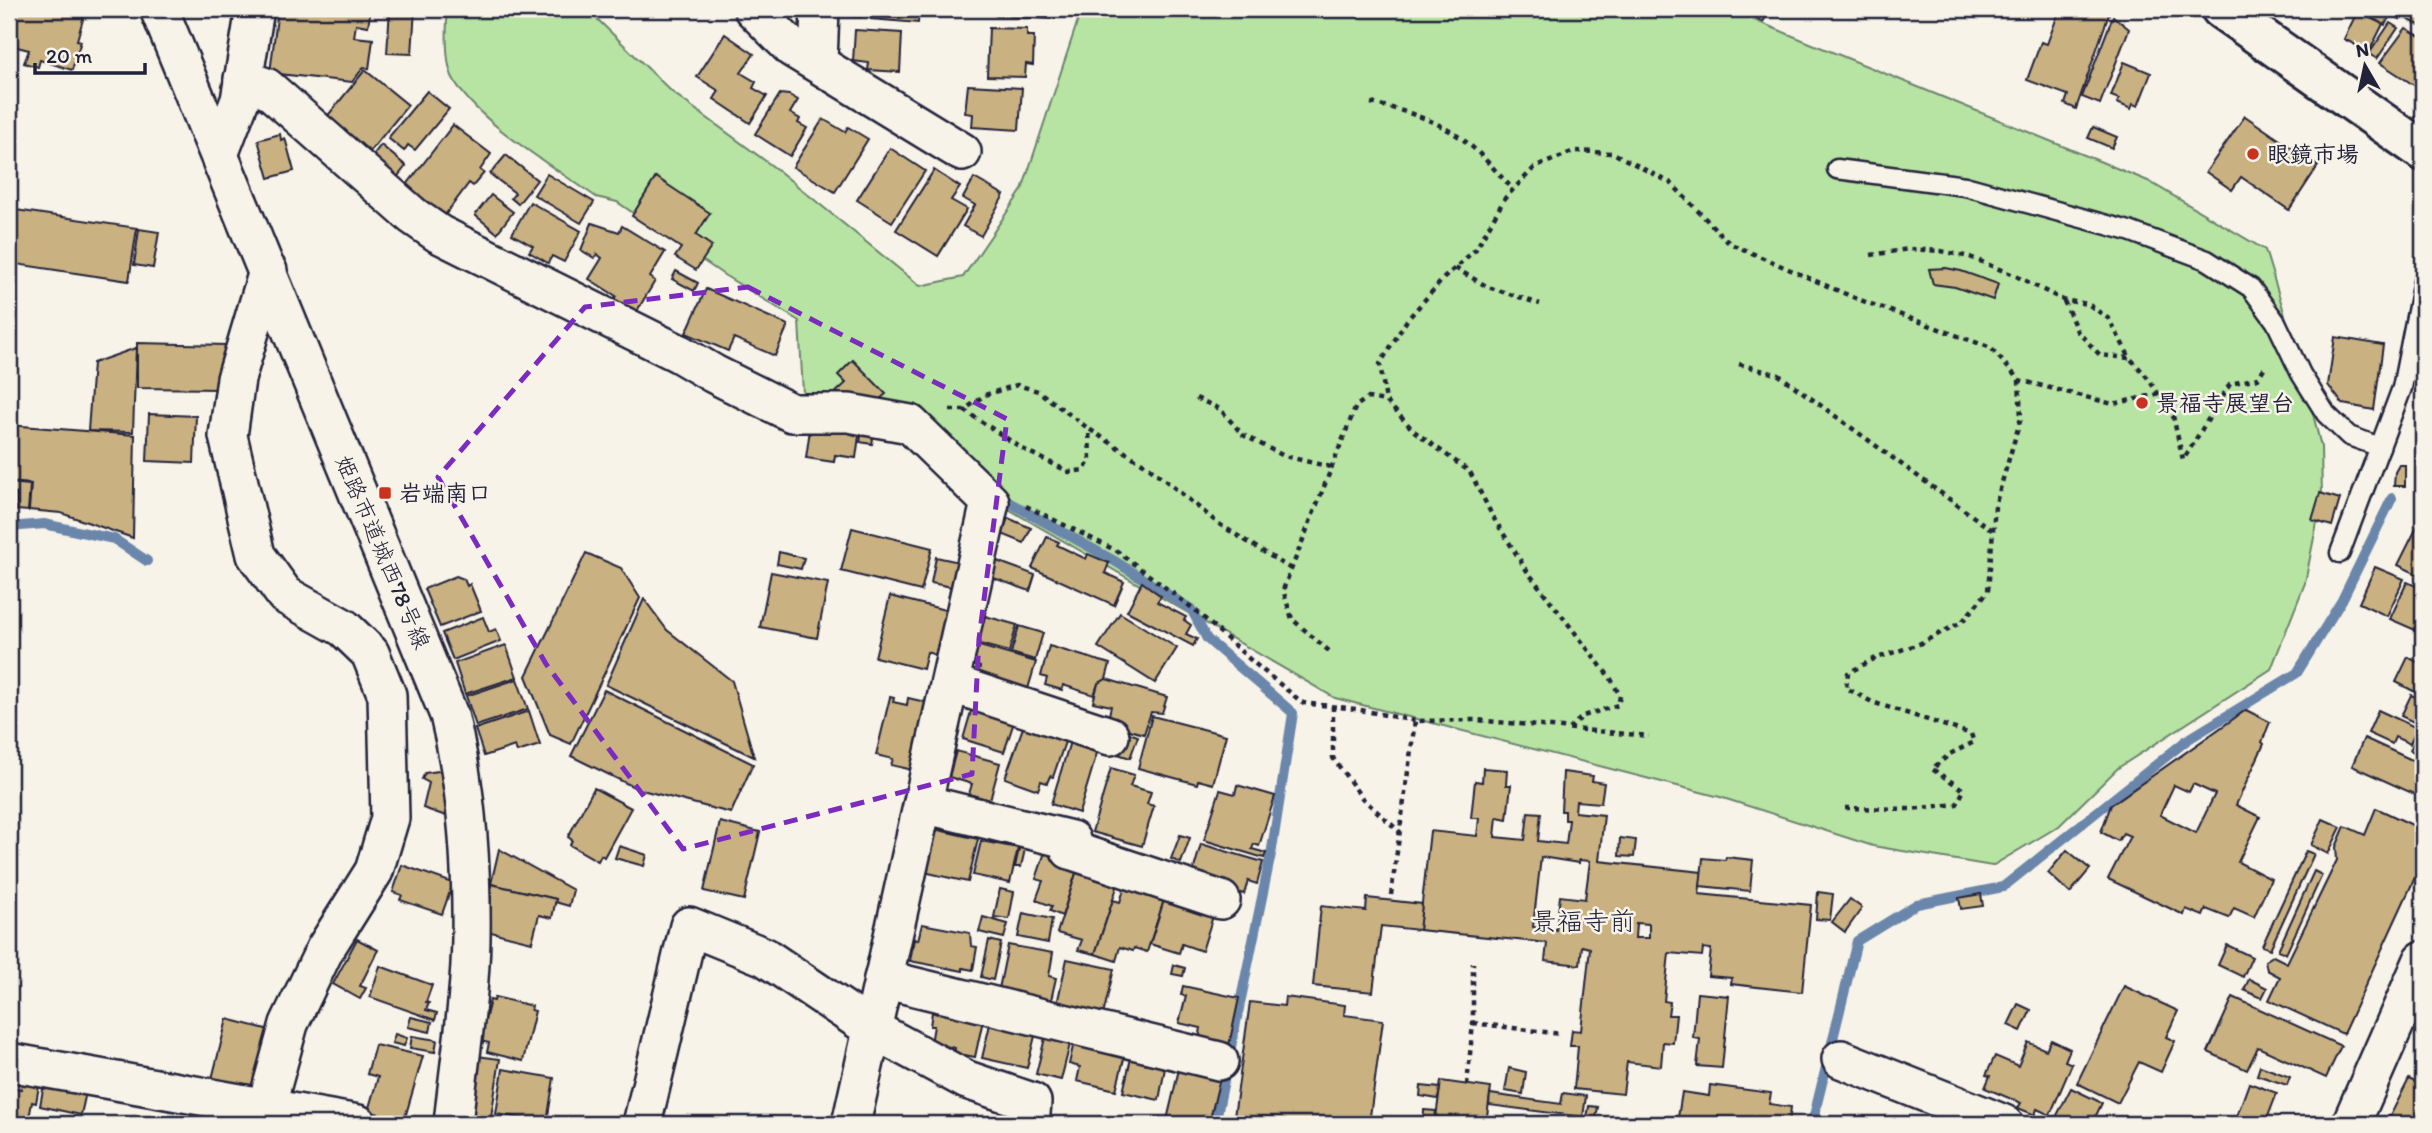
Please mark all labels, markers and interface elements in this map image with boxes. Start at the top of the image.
scale bar [35,32,145,76]
north arrow [2330,32,2400,102]
text: N [2354,37,2371,62]
text: 20 m [46,43,93,68]
place label: 眼鏡市場 [2267,140,2359,168]
marker: 眼鏡市場 [2245,146,2261,162]
place label: 景福寺展望台 [2156,389,2294,417]
marker: 景福寺展望台 [2134,395,2150,411]
street label: 姫路市道城西78号線 [329,451,437,653]
place label: 岩端南口 [399,479,491,507]
marker: 岩端南口 [377,485,393,501]
district label: 景福寺前 [1531,905,1635,937]

